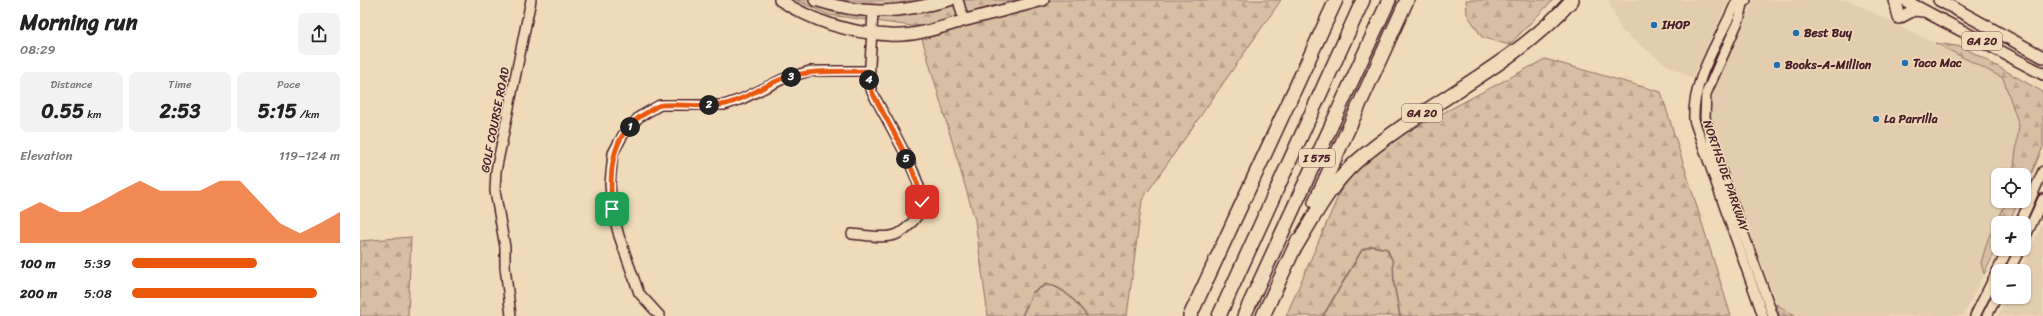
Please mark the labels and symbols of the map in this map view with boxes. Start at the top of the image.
place label: IHOP [1661,14,1691,36]
marker: IHOP [1649,20,1659,30]
place label: Best Buy [1804,22,1853,44]
marker: Best Buy [1791,28,1801,38]
road number: GA 20 [1962,32,2002,50]
place label: Taco Mac [1913,52,1962,74]
place label: Books-A-Million [1785,54,1872,76]
marker: Taco Mac [1900,58,1910,68]
marker: Books-A-Million [1772,60,1782,70]
street label: GOLF COURSE ROAD [474,65,516,175]
pin: 3 [781,67,801,87]
pin: 4 [859,70,879,90]
pin: 2 [699,95,719,115]
road number: GA 20 [1402,104,1442,122]
place label: La Parrilla [1884,108,1938,130]
marker: La Parrilla [1871,114,1881,124]
pin: 1 [620,117,640,137]
street label: NORTHSIDE PARKWAY [1696,117,1756,235]
pin: 5 [896,149,916,169]
road number: I 575 [1299,149,1335,167]
pin [905,185,939,219]
pin [595,192,629,226]

